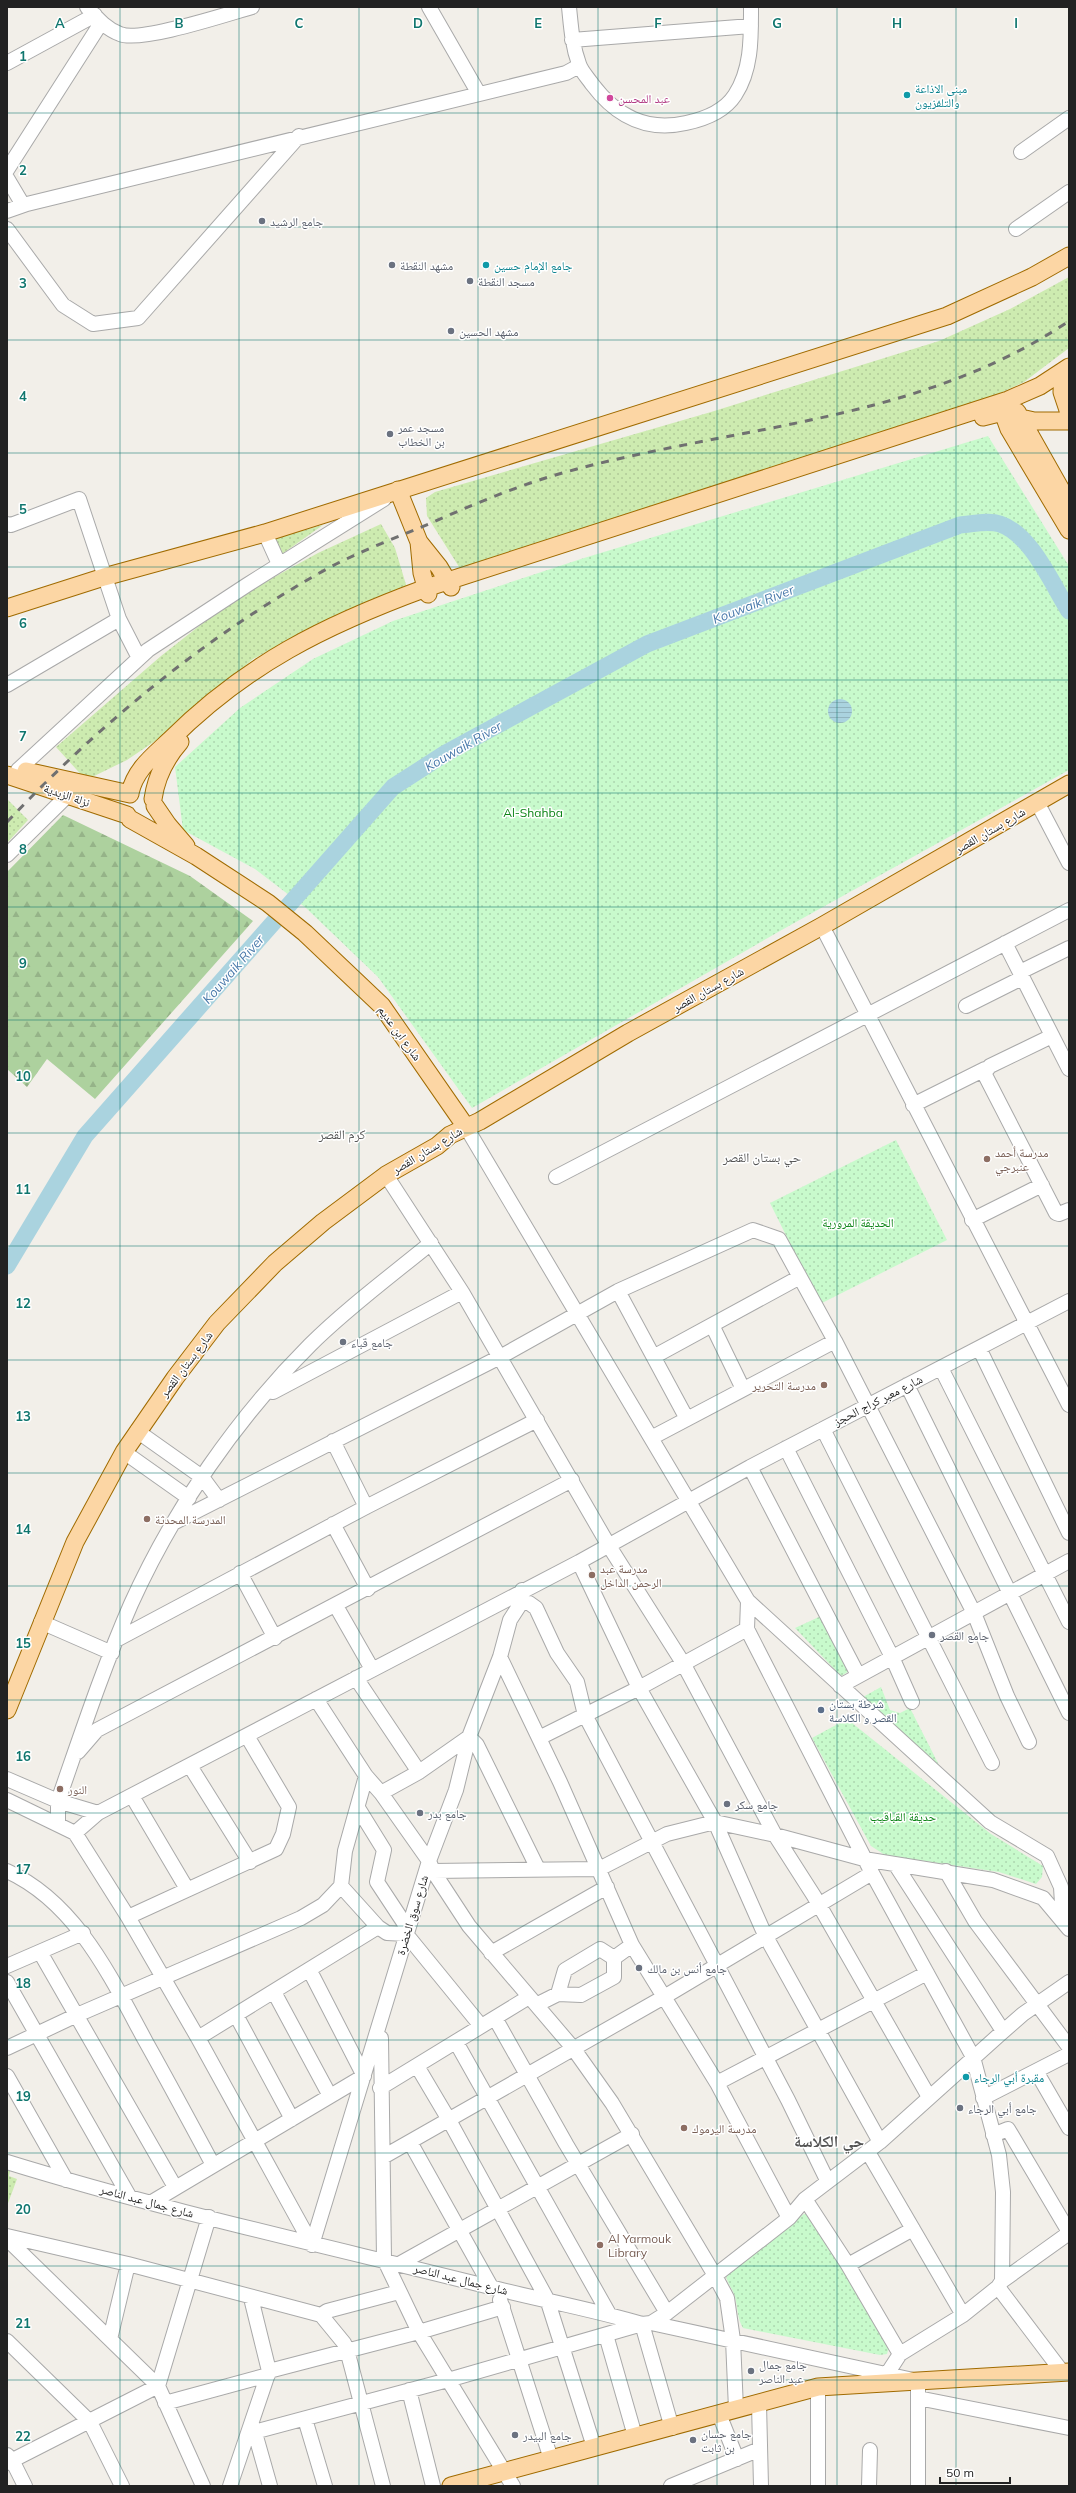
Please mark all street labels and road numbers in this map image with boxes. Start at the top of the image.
street label: نزلة الزبدية [42,780,92,810]
street label: شارع بستان القصر [951,804,1029,858]
street label: شارع بستان القصر [669,963,747,1016]
street label: شارع ابن عديم [374,1003,425,1064]
street label: شارع بستان القصر [388,1123,465,1178]
street label: شارع بستان القصر [156,1328,217,1401]
street label: شارع معبر كراج الحجز [830,1371,925,1430]
street label: شارع سوق الخضرة [393,1873,432,1957]
street label: شارع جمال عبد الناصر [97,2181,196,2222]
street label: شارع جمال عبد الناصر [411,2260,510,2299]

